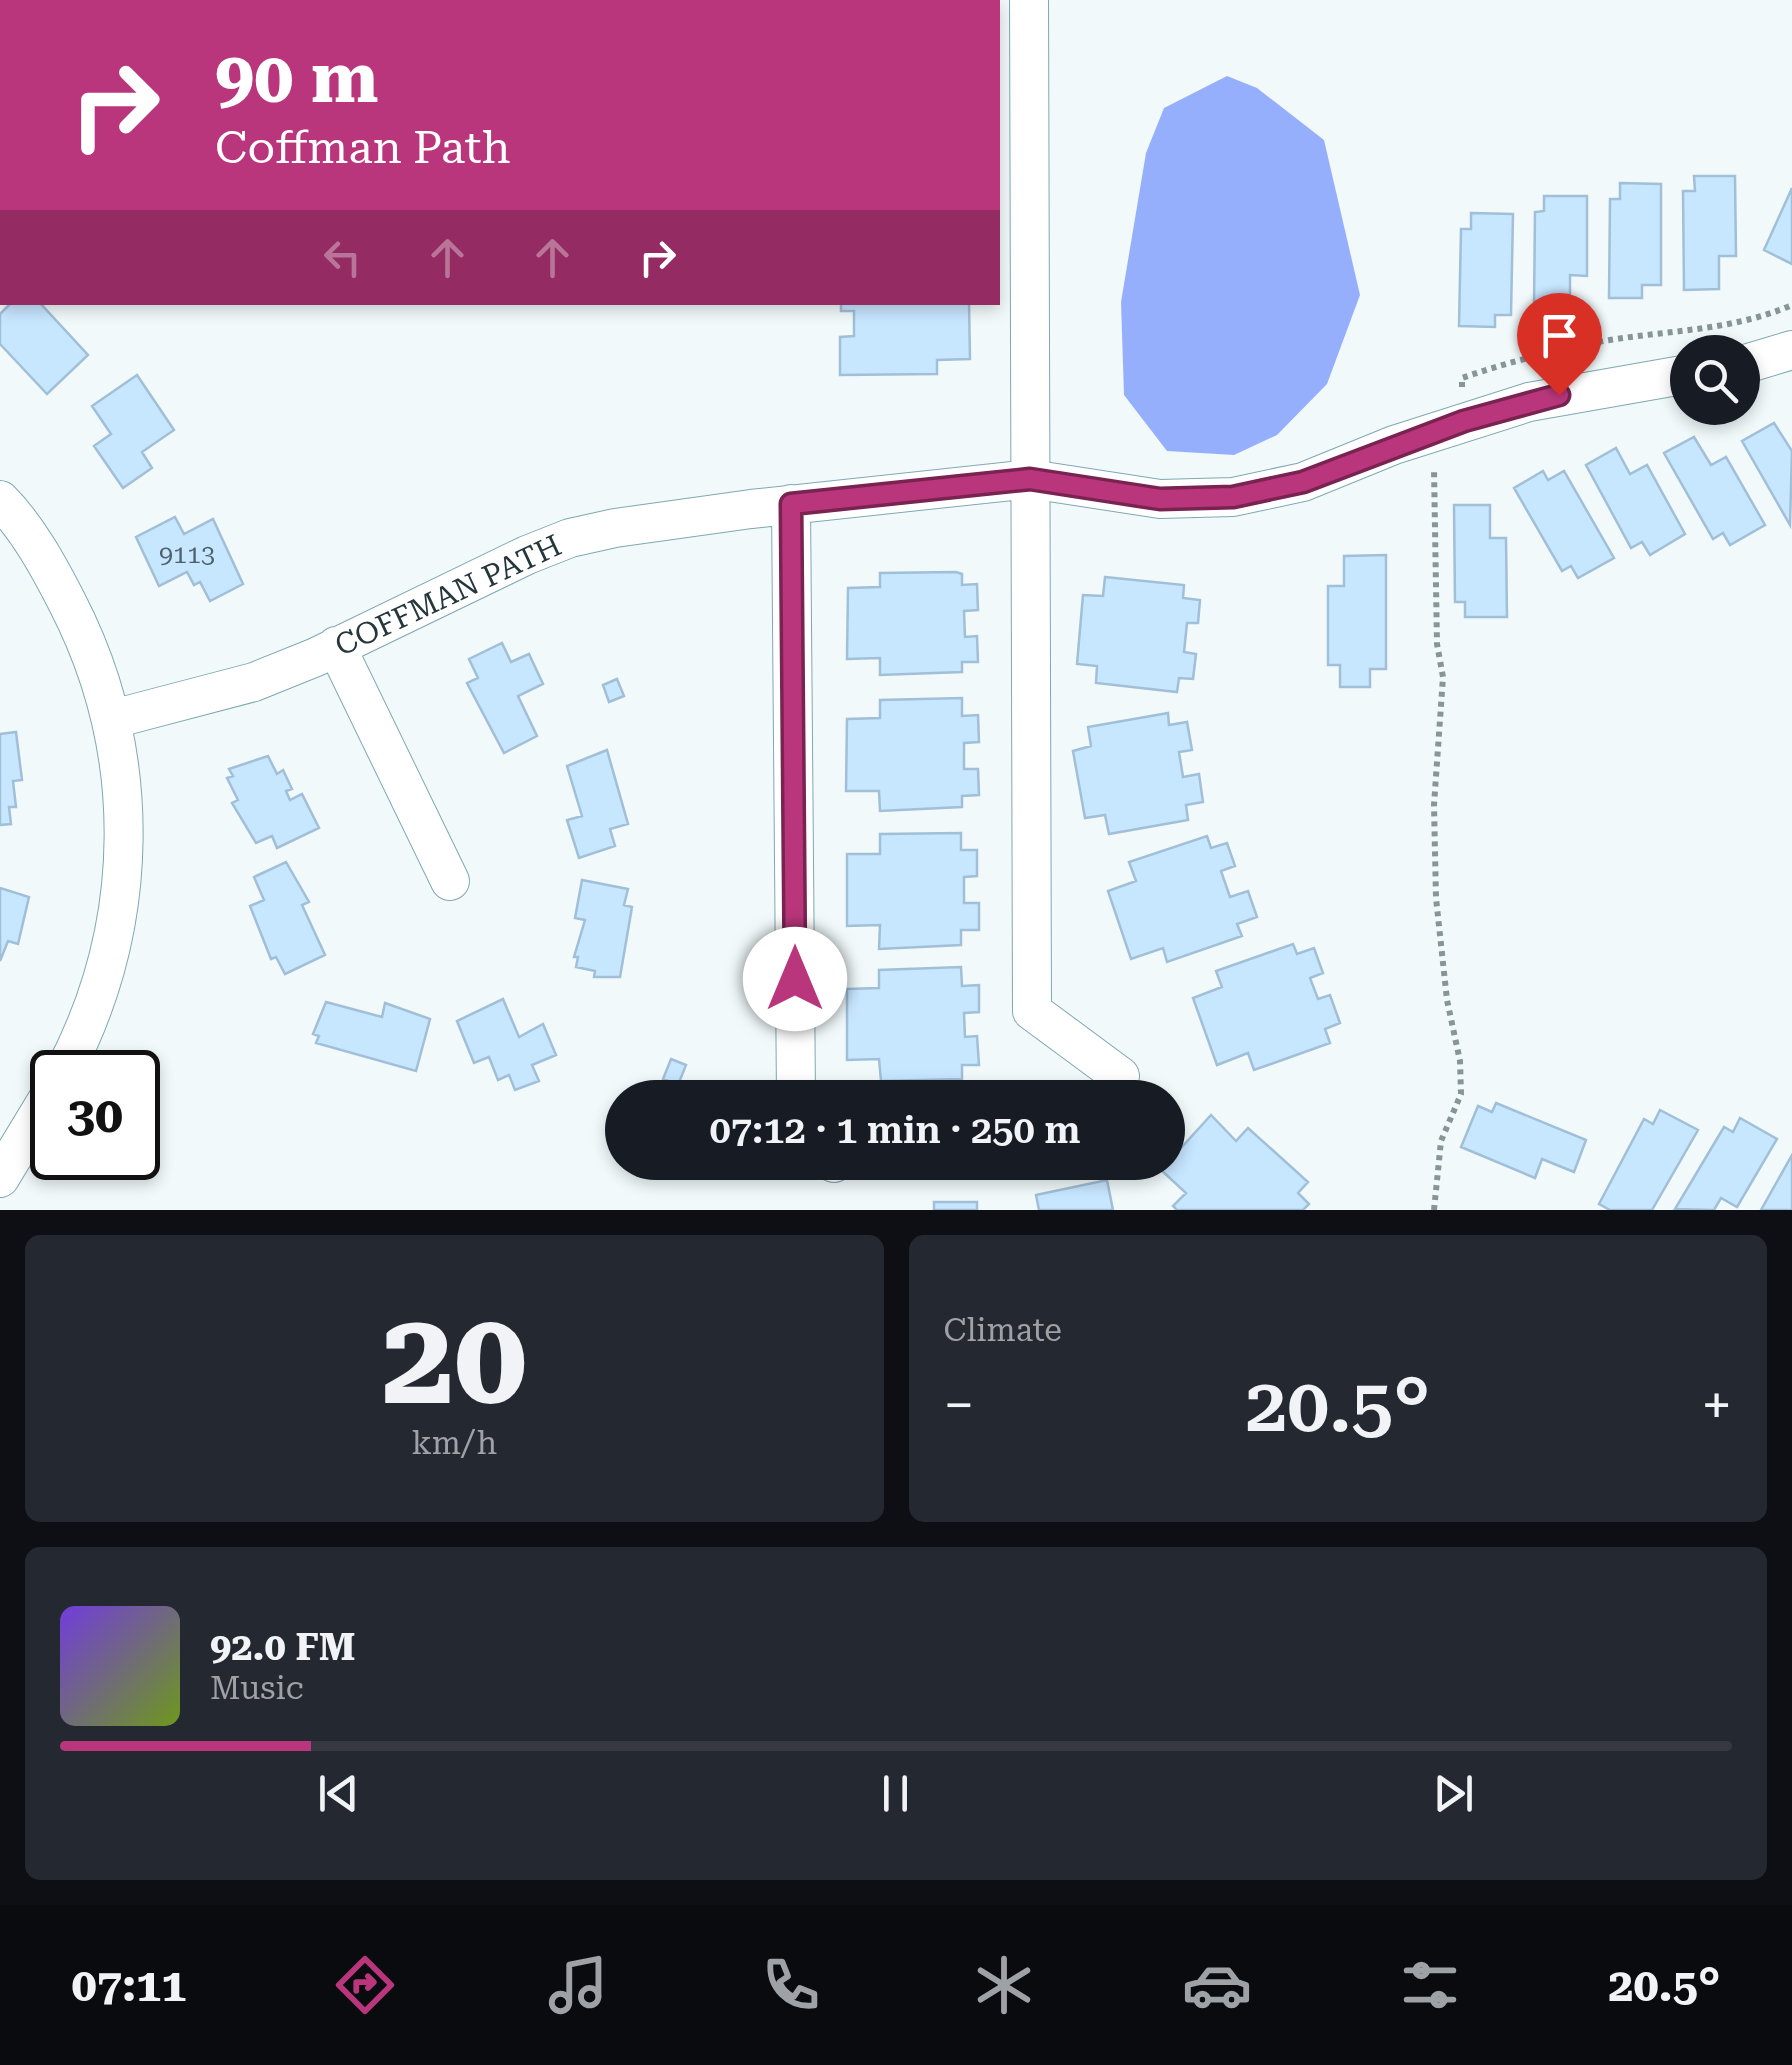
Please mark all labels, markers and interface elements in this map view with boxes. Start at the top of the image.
text: 90 m [215,37,379,119]
icon: right [50,40,180,170]
text: Coffman Path [215,121,511,174]
icon: left [315,230,370,285]
icon: ahead [420,230,475,285]
icon: ahead [525,230,580,285]
icon: right [630,230,685,285]
pin [1517,293,1602,396]
icon: arrive [1532,308,1587,363]
map controls [1670,335,1760,425]
button: search [1670,335,1760,425]
street label: COFFMAN PATH [329,527,567,663]
house number: 9113 [159,540,215,569]
position arrow [743,927,847,1031]
speed limit sign: 30 [30,1050,160,1180]
text: 07:12 · 1 min · 250 m [710,1108,1081,1152]
text: 20 [381,1282,527,1435]
text: Climate [944,1311,1062,1349]
text: 20.5° [1245,1361,1430,1449]
text: − [944,1373,974,1437]
text: + [1701,1373,1732,1437]
text: km/h [411,1424,497,1462]
text: 92.0 FM [210,1625,356,1669]
text: Music [210,1669,304,1707]
icon: previous [311,1766,366,1821]
icon: pause [868,1766,923,1821]
icon: next [1426,1766,1481,1821]
icon: directions [330,1950,400,2020]
icon: music [543,1950,613,2020]
icon: phone [756,1950,826,2020]
icon: climate [969,1950,1039,2020]
icon: car [1182,1950,1252,2020]
icon: filters [1395,1950,1465,2020]
text: 07:11 [72,1959,186,2012]
text: 20.5° [1608,1959,1720,2012]

